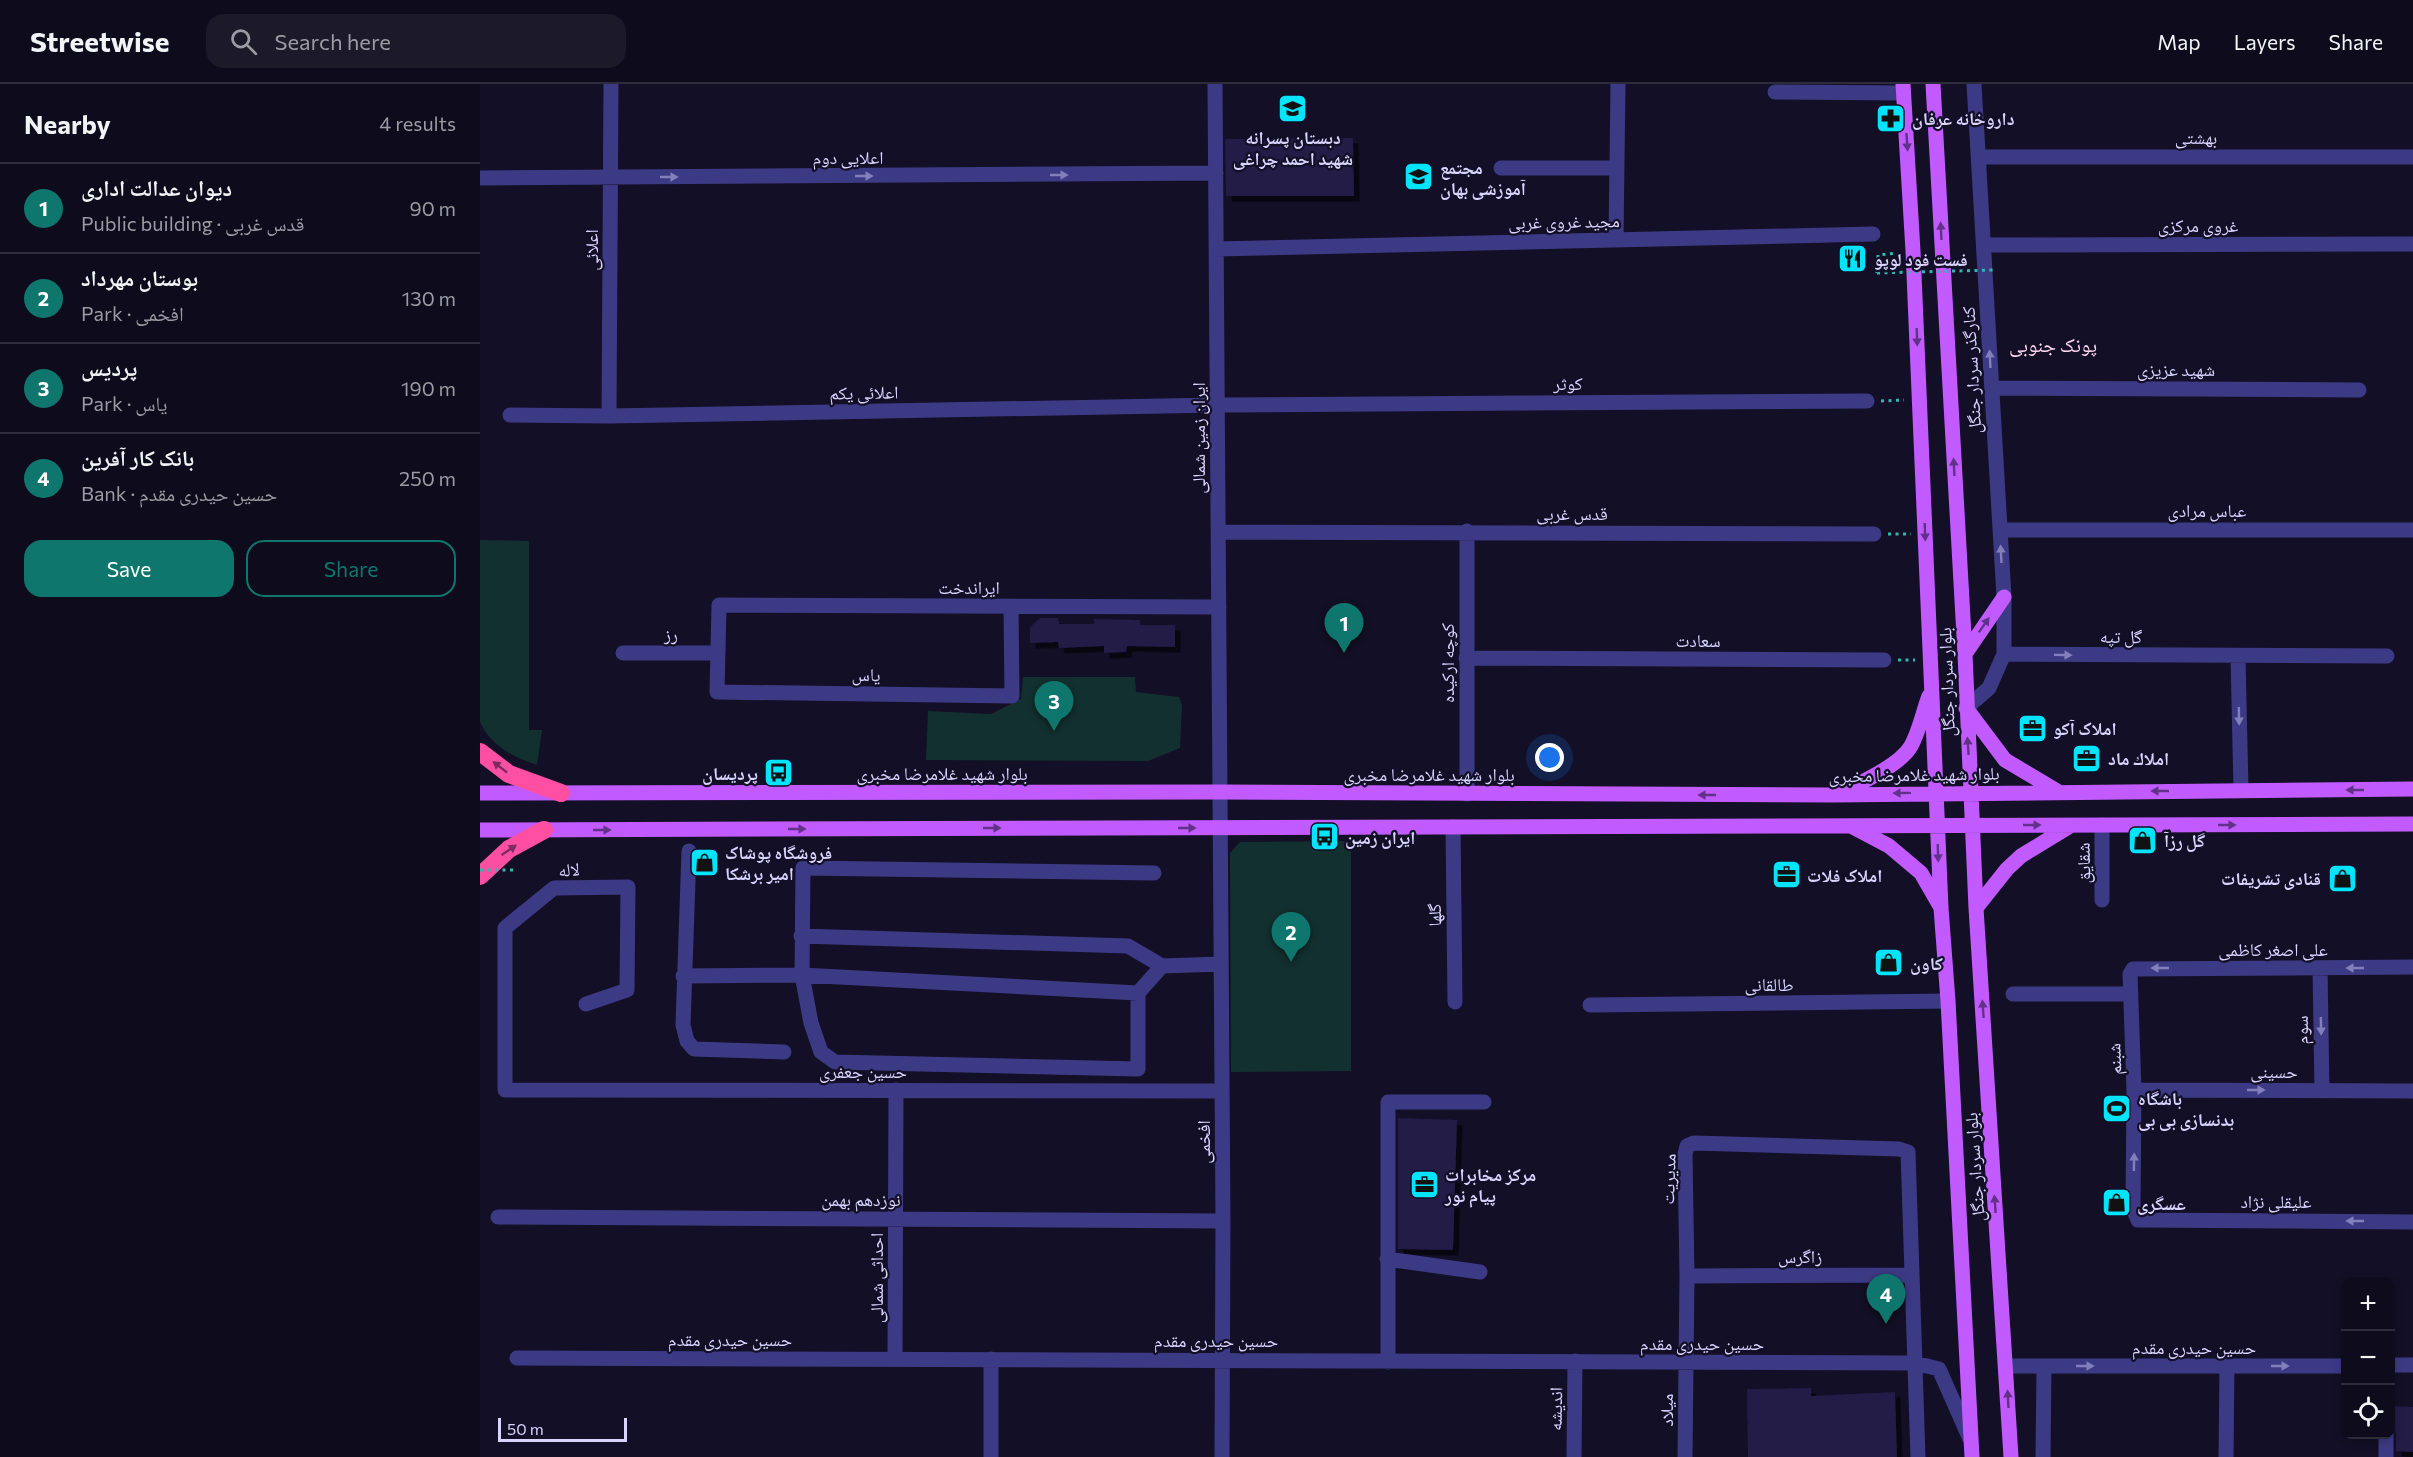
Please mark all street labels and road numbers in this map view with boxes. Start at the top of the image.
street label: بهشتی [2175,126,2217,149]
street label: اعلایی دوم [812,146,884,170]
street label: مجید غروی غربی [1508,209,1620,234]
street label: غروی مرکزی [2158,214,2238,237]
street label: اعلائی [580,229,603,271]
street label: کنارگذر سردار جنگل [1957,305,1986,434]
street label: شهید عزیزی [2137,358,2215,381]
street label: کوثر [1552,372,1583,394]
street label: اعلائی یکم [829,380,899,406]
street label: ایران زمین شمالی [1187,382,1210,494]
street label: عباس مرادی [2168,499,2246,522]
street label: قدس غربی [1536,502,1608,525]
street label: ایراندخت [938,576,1000,598]
street label: کوچه ارکیده [1436,622,1459,703]
street label: رز [663,623,678,645]
street label: گل تپه [2100,625,2143,649]
street label: بلوار سردار جنگل [1933,627,1960,737]
street label: سعادت [1675,629,1721,651]
street label: یاس [851,663,881,686]
street label: بلوار شهید غلامرضا مخبری [856,762,1028,785]
street label: بلوار شهید غلامرضا مخبری [1828,762,2000,787]
street label: بلوار شهید غلامرضا مخبری [1343,763,1515,786]
street label: شقایق [2072,842,2095,884]
street label: لاله [558,857,580,881]
street label: گلها [1423,903,1445,927]
street label: علی اصغر کاظمی [2218,938,2328,961]
street label: طالقانی [1744,973,1794,996]
street label: سوم [2290,1015,2314,1045]
street label: شبنم [2102,1043,2128,1075]
street label: حسین جعفری [819,1060,907,1083]
street label: حسینی [2250,1060,2298,1083]
street label: بلوار سردار جنگل [1959,1112,1990,1222]
street label: افخمی [1192,1120,1215,1164]
street label: مدیریت [1656,1153,1680,1205]
street label: نوزدهم بهمن [821,1188,901,1212]
street label: علیقلی نژاد [2240,1190,2312,1213]
street label: احداثی شمالی [865,1233,888,1323]
street label: زاگرس [1778,1245,1822,1268]
street label: حسین حیدری مقدم [668,1328,792,1352]
street label: حسین حیدری مقدم [1154,1329,1278,1353]
street label: حسین حیدری مقدم [1640,1332,1764,1356]
street label: حسین حیدری مقدم [2132,1336,2256,1360]
street label: اندیشه [1544,1387,1567,1431]
street label: میلاد [1655,1393,1677,1427]

